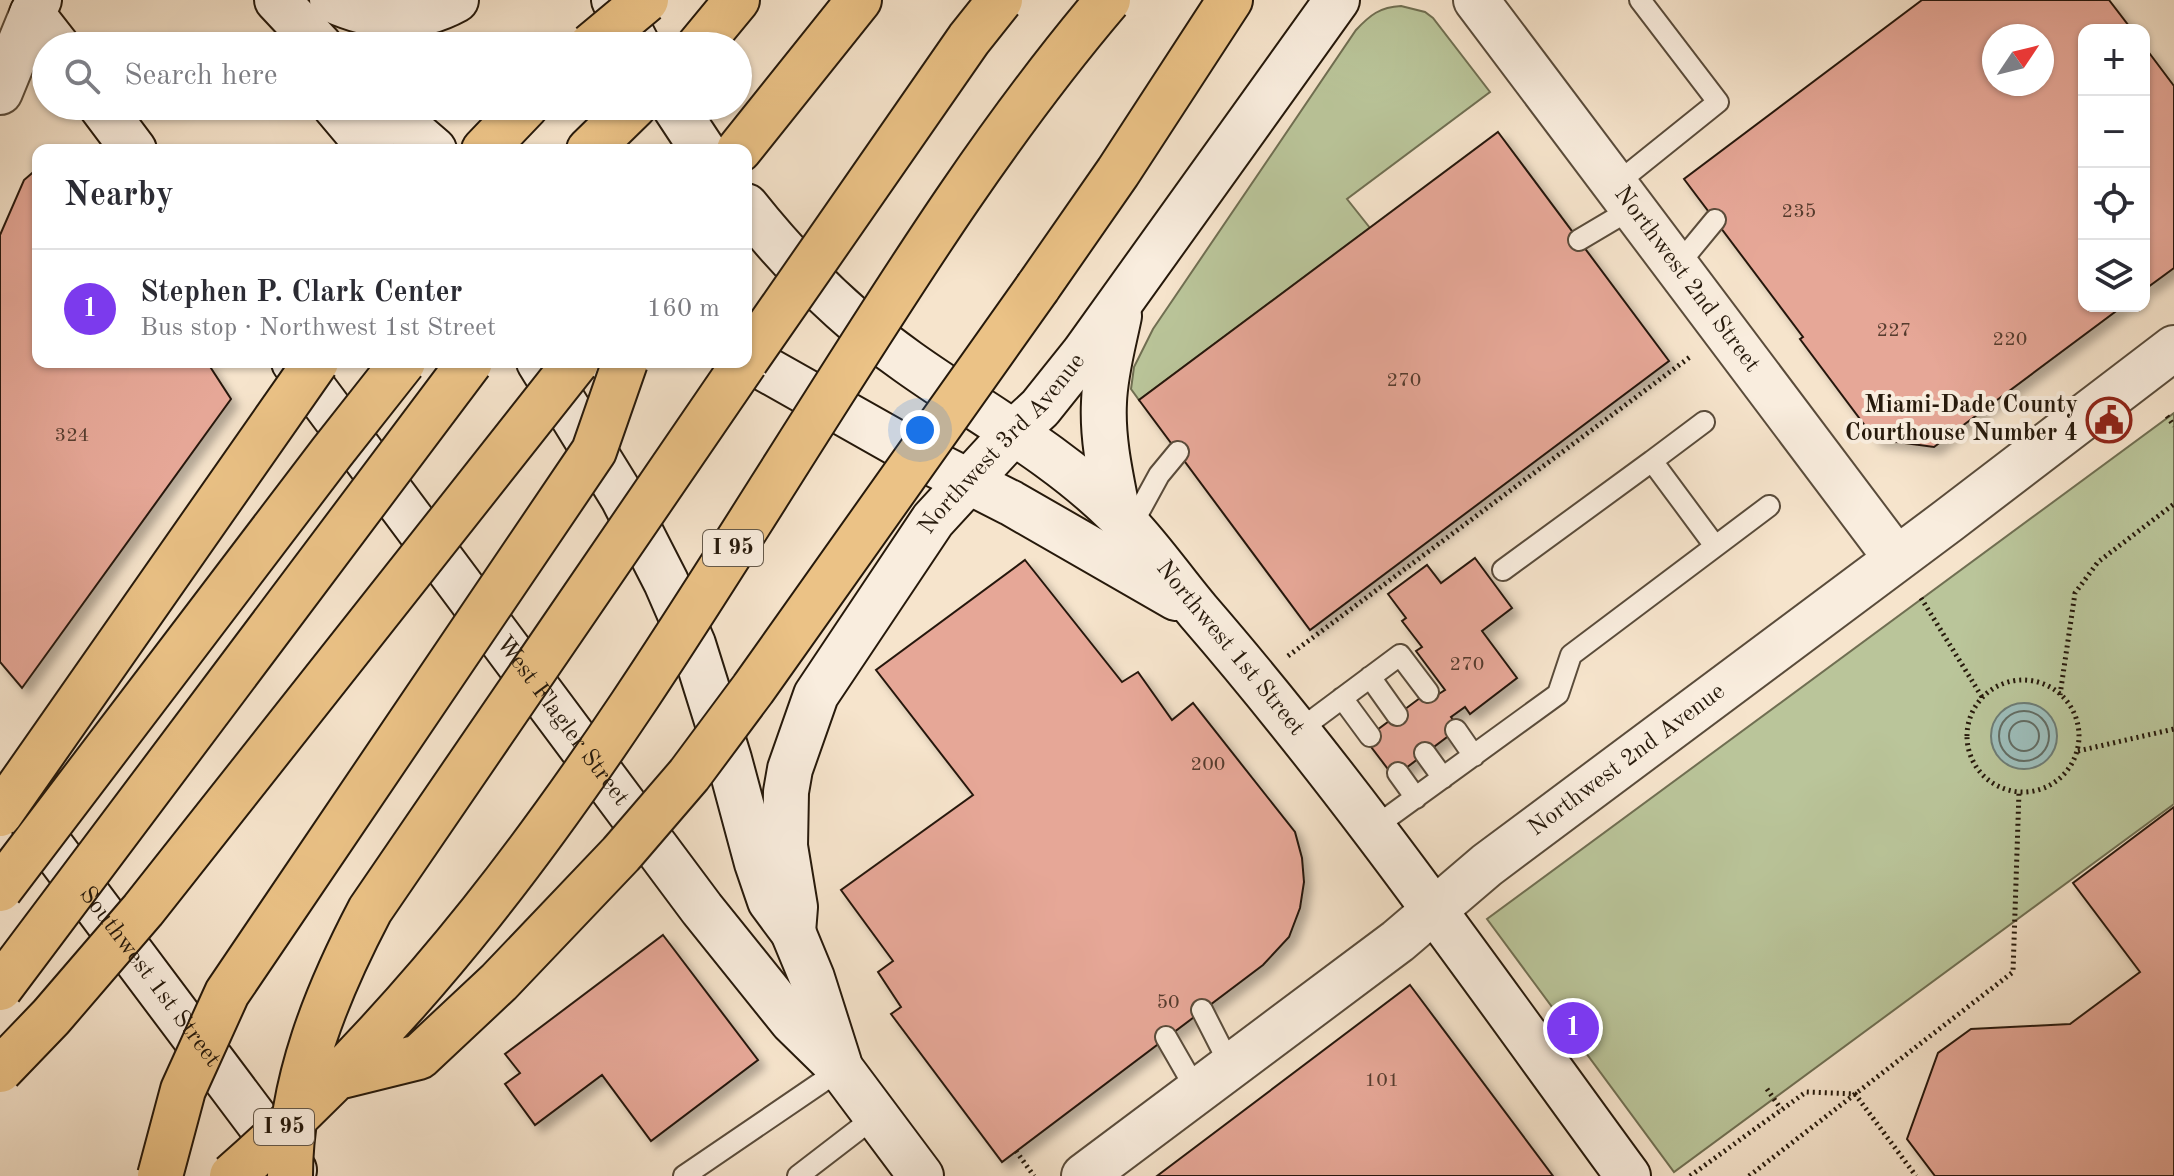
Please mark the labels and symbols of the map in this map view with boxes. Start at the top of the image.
north arrow [1982,24,2054,96]
street label: Northwest 2nd Street [1609,182,1764,377]
house number: 235 [1782,202,1816,222]
house number: 227 [1877,321,1911,341]
house number: 220 [1993,330,2027,350]
street label: Northwest 3rd Avenue [915,349,1090,539]
house number: 270 [1387,371,1421,391]
place label: Miami-Dade County Courthouse Number 4 [1845,394,2078,446]
public building icon: Miami-Dade County Courthouse Number 4 [2085,396,2133,444]
your location [900,410,940,450]
house number: 324 [55,426,89,446]
road number: I 95 [703,530,763,566]
street label: Northwest 1st Street [1151,556,1309,741]
street label: West Flagler Street [491,632,633,811]
house number: 270 [1450,655,1484,675]
street label: Northwest 2nd Avenue [1524,680,1730,841]
house number: 200 [1191,755,1225,775]
street label: Southwest 1st Street [74,883,224,1072]
house number: 50 [1156,993,1180,1013]
pin: 1 [1547,998,1599,1058]
house number: 101 [1365,1071,1399,1091]
road number: I 95 [254,1109,314,1145]

